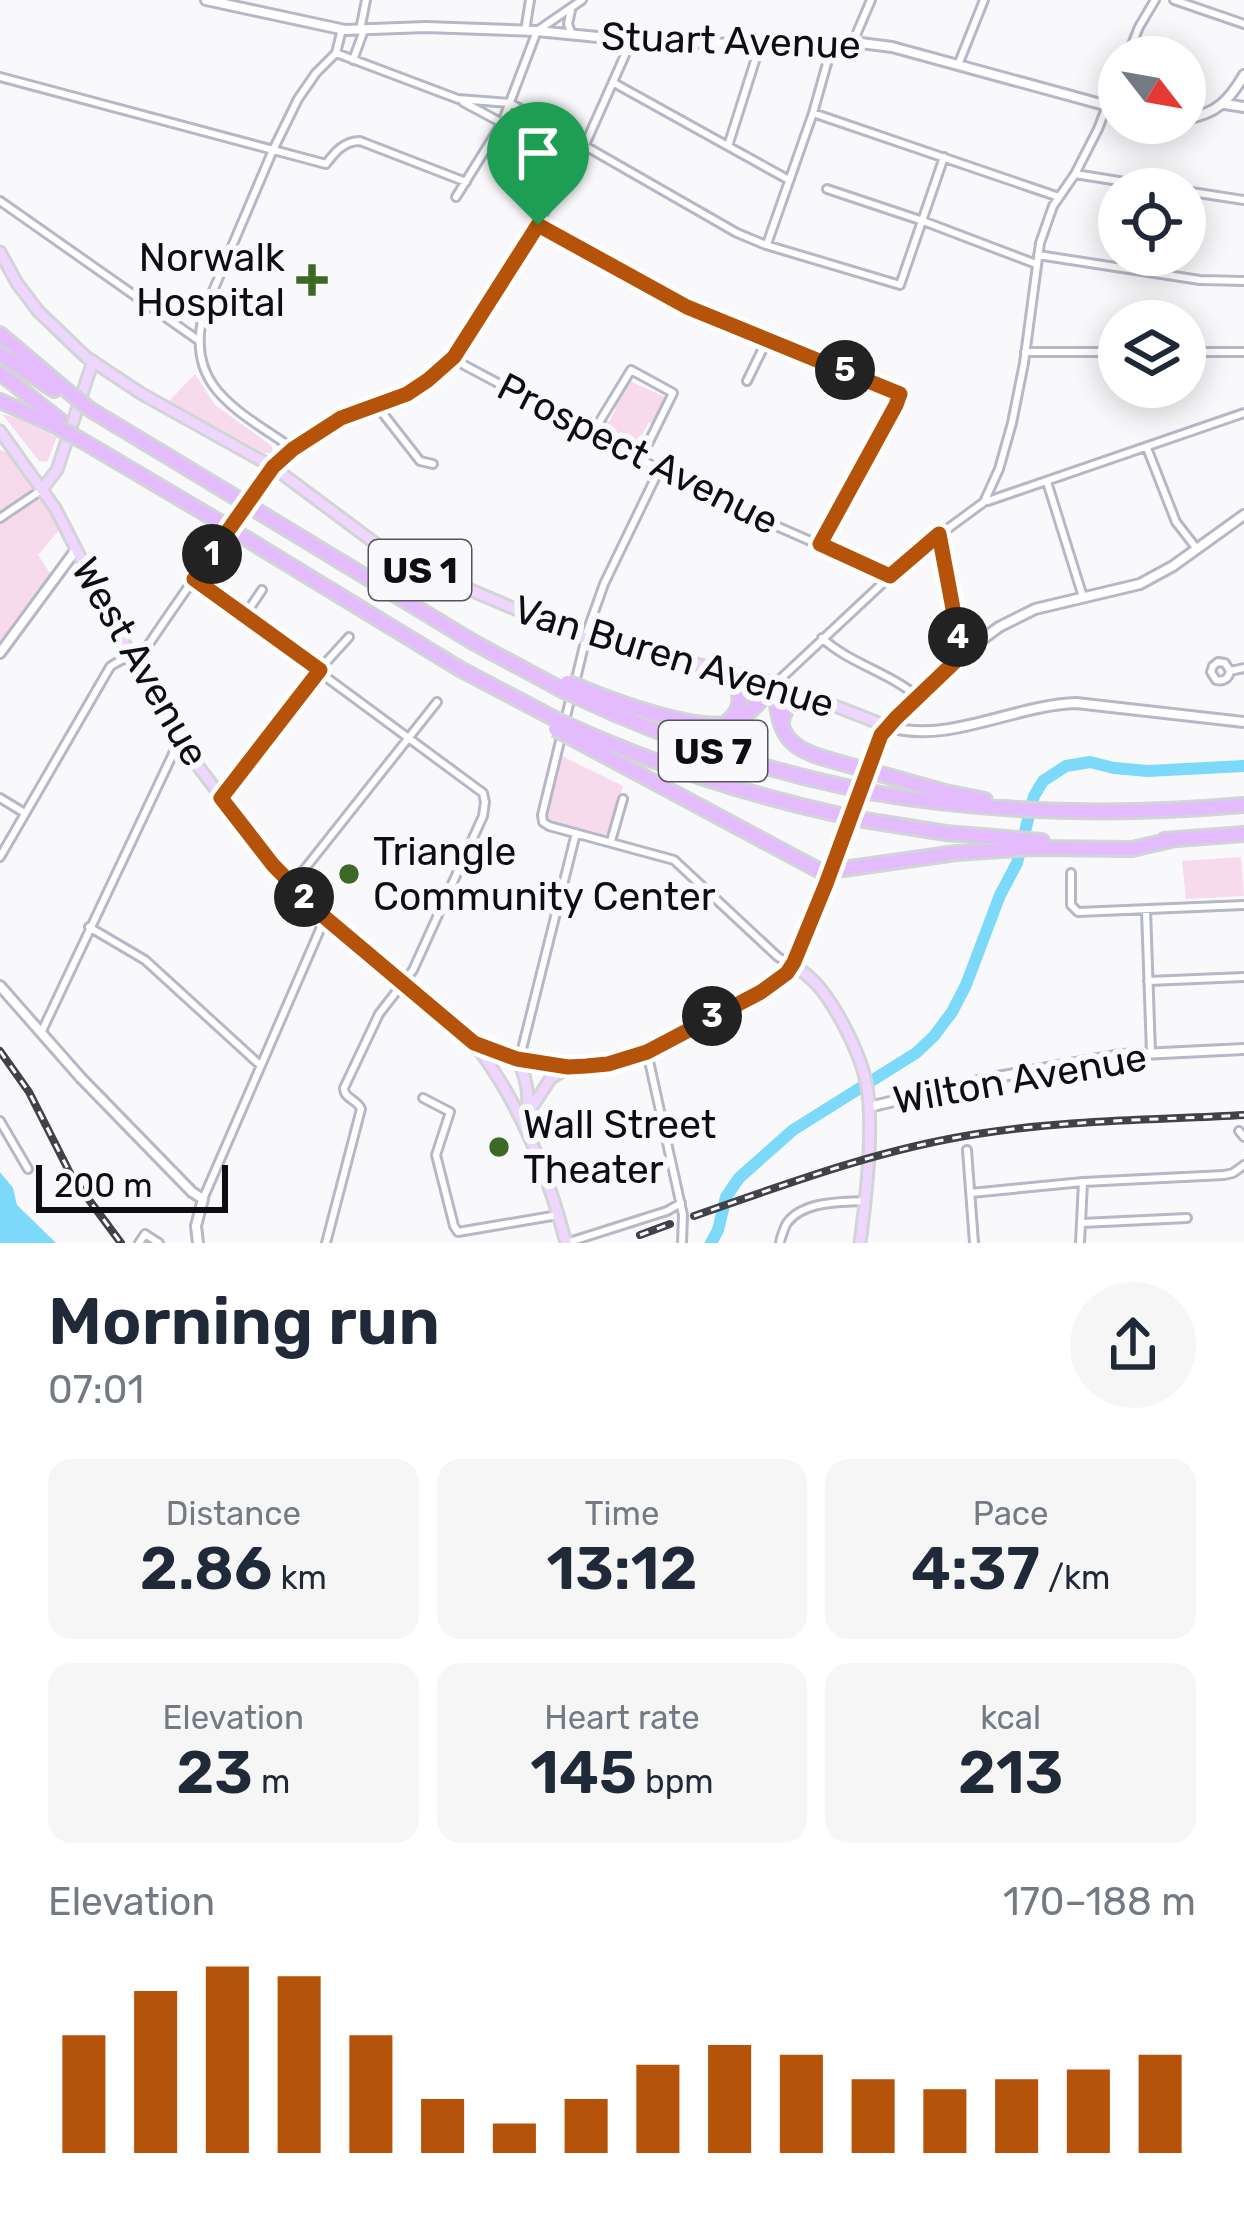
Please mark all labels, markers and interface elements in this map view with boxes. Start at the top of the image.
street label: Stuart Avenue [600,13,862,69]
north arrow [1098,36,1206,144]
map controls [1098,36,1206,408]
pin [487,102,589,225]
icon: arrive [505,120,571,186]
button: locate [1098,168,1206,276]
place label: Norwalk Hospital [136,235,285,326]
marker: Norwalk Hospital [296,264,328,296]
button: layers [1098,300,1206,408]
pin: 5 [815,340,875,400]
text: 5 [834,350,856,389]
street label: Prospect Avenue [490,363,786,545]
pin: 1 [182,524,242,584]
text: 1 [204,534,220,573]
road number: US 1 [369,540,471,600]
street label: West Avenue [62,550,218,774]
street label: Van Buren Avenue [508,586,840,728]
pin: 4 [928,607,988,667]
text: 4 [947,617,969,656]
road number: US 7 [659,721,767,781]
place label: Triangle Community Center [373,829,716,920]
marker: Triangle Community Center [336,861,362,887]
pin: 2 [274,867,334,927]
text: 2 [293,877,315,916]
pin: 3 [682,986,742,1046]
text: 3 [701,996,723,1035]
street label: Wilton Avenue [890,1034,1150,1124]
place label: Wall Street Theater [523,1102,716,1193]
marker: Wall Street Theater [486,1134,512,1160]
scale bar [36,1159,228,1212]
text: 200 m [54,1166,153,1205]
text: Morning run [48,1282,440,1361]
button: share [1070,1282,1196,1408]
text: 07:01 [48,1367,144,1413]
text: Distance [166,1494,301,1533]
text: Time [585,1494,659,1533]
text: Pace [973,1494,1049,1533]
text: 2.86 [140,1533,272,1604]
text: 13:12 [546,1533,698,1604]
text: 4:37 [911,1533,1040,1604]
text: km [272,1558,327,1597]
text: /km [1040,1558,1110,1597]
text: Elevation [163,1698,304,1737]
text: Heart rate [544,1698,700,1737]
text: kcal [980,1698,1041,1737]
text: 23 [176,1737,253,1808]
text: 145 [530,1737,637,1808]
text: 213 [958,1737,1063,1808]
text: m [253,1762,290,1801]
text: bpm [637,1762,714,1801]
text: Elevation [48,1879,215,1925]
text: 170–188 m [1003,1879,1196,1925]

